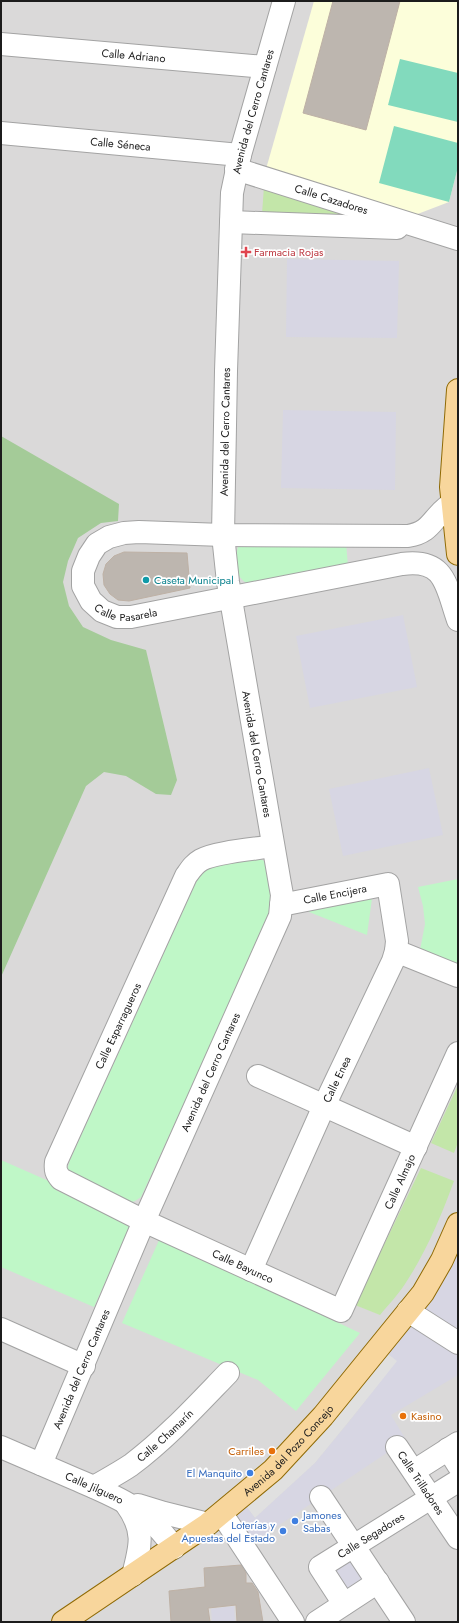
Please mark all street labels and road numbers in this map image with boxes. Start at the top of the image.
street label: Calle Adriano [101,45,166,66]
street label: Avenida del Cerro Cantares [228,47,278,175]
street label: Calle Séneca [90,133,151,155]
street label: Calle Cazadores [293,180,371,218]
street label: Avenida del Cerro Cantares [216,367,234,496]
street label: Calle Pasarela [91,600,158,625]
street label: Avenida del Cerro Cantares [238,689,276,819]
street label: Calle Encijera [302,880,368,908]
street label: Calle Esparragueros [91,980,145,1072]
street label: Avenida del Cerro Cantares [177,1010,244,1134]
street label: Calle Enea [319,1053,355,1105]
street label: Calle Almajo [380,1151,419,1212]
street label: Calle Bayunco [209,1245,276,1287]
street label: Avenida del Cerro Cantares [49,1306,114,1432]
street label: Avenida del Pozo Concejo [239,1401,337,1500]
street label: Calle Chamarín [133,1405,197,1466]
street label: Calle Trilladores [394,1447,449,1518]
street label: Calle Jilguero [63,1468,127,1508]
street label: Calle Segadores [334,1508,408,1562]

